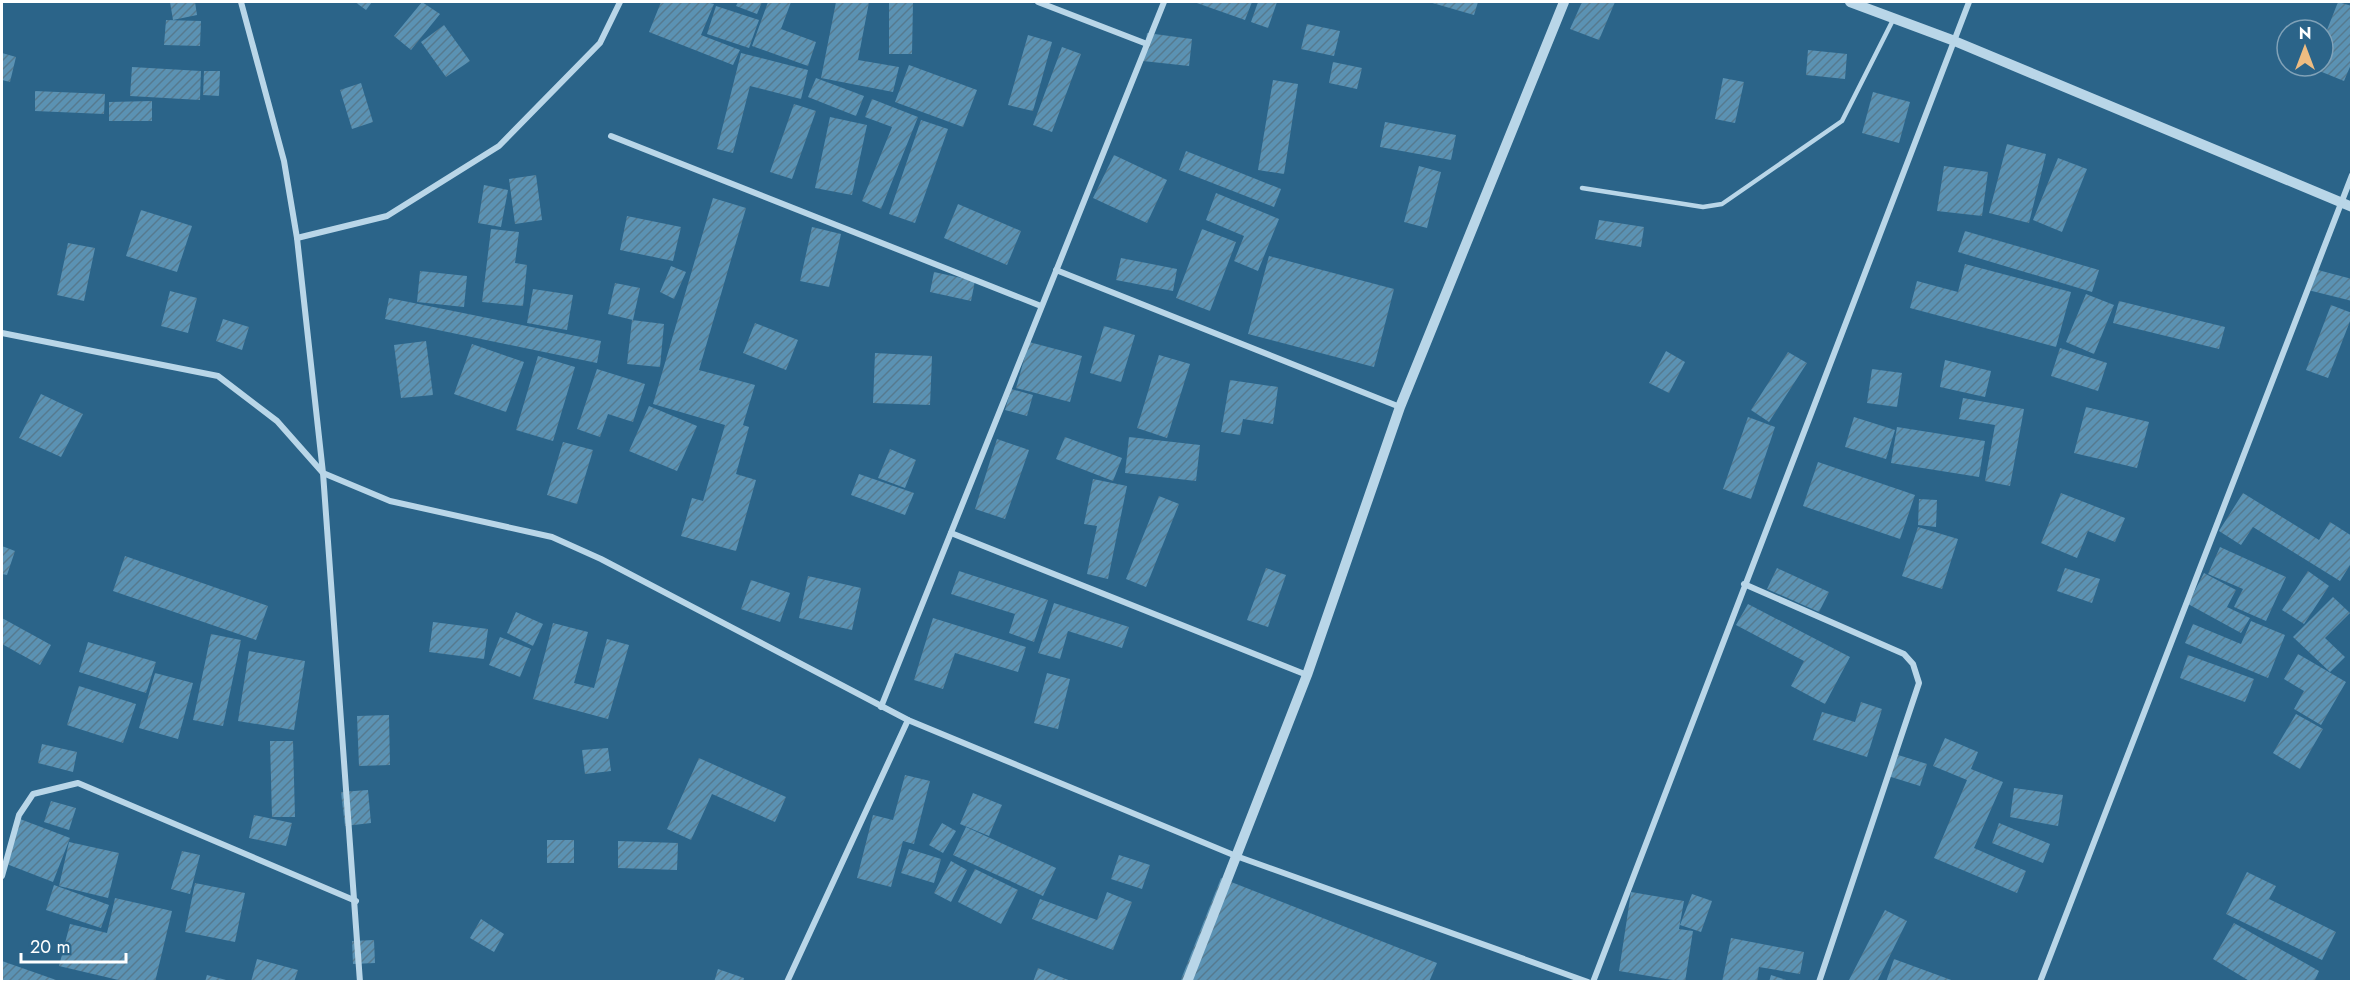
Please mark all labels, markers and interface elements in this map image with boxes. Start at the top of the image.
north arrow [2275,18,2335,78]
text: N [2299,22,2311,45]
scale bar [21,926,126,964]
text: 20 m [30,934,70,960]

